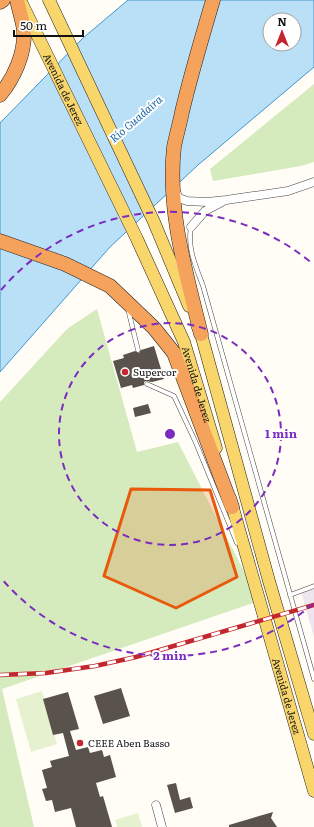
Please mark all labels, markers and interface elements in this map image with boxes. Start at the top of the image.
scale bar [14,12,83,38]
north arrow [262,12,302,52]
text: N [277,13,287,29]
text: 50 m [20,16,47,34]
street label: Avenida de Jerez [40,50,88,128]
water label: Río Guadaíra [106,90,166,146]
street label: Avenida de Jerez [179,344,216,424]
place label: Supercor [133,364,177,379]
marker: Supercor [120,367,130,377]
text: 1 min [265,424,298,442]
centre of rings [163,427,177,441]
text: 2 min [153,646,187,664]
street label: Avenida de Jerez [269,656,305,736]
place label: CEEE Aben Basso [88,735,170,750]
marker: CEEE Aben Basso [75,738,85,748]

